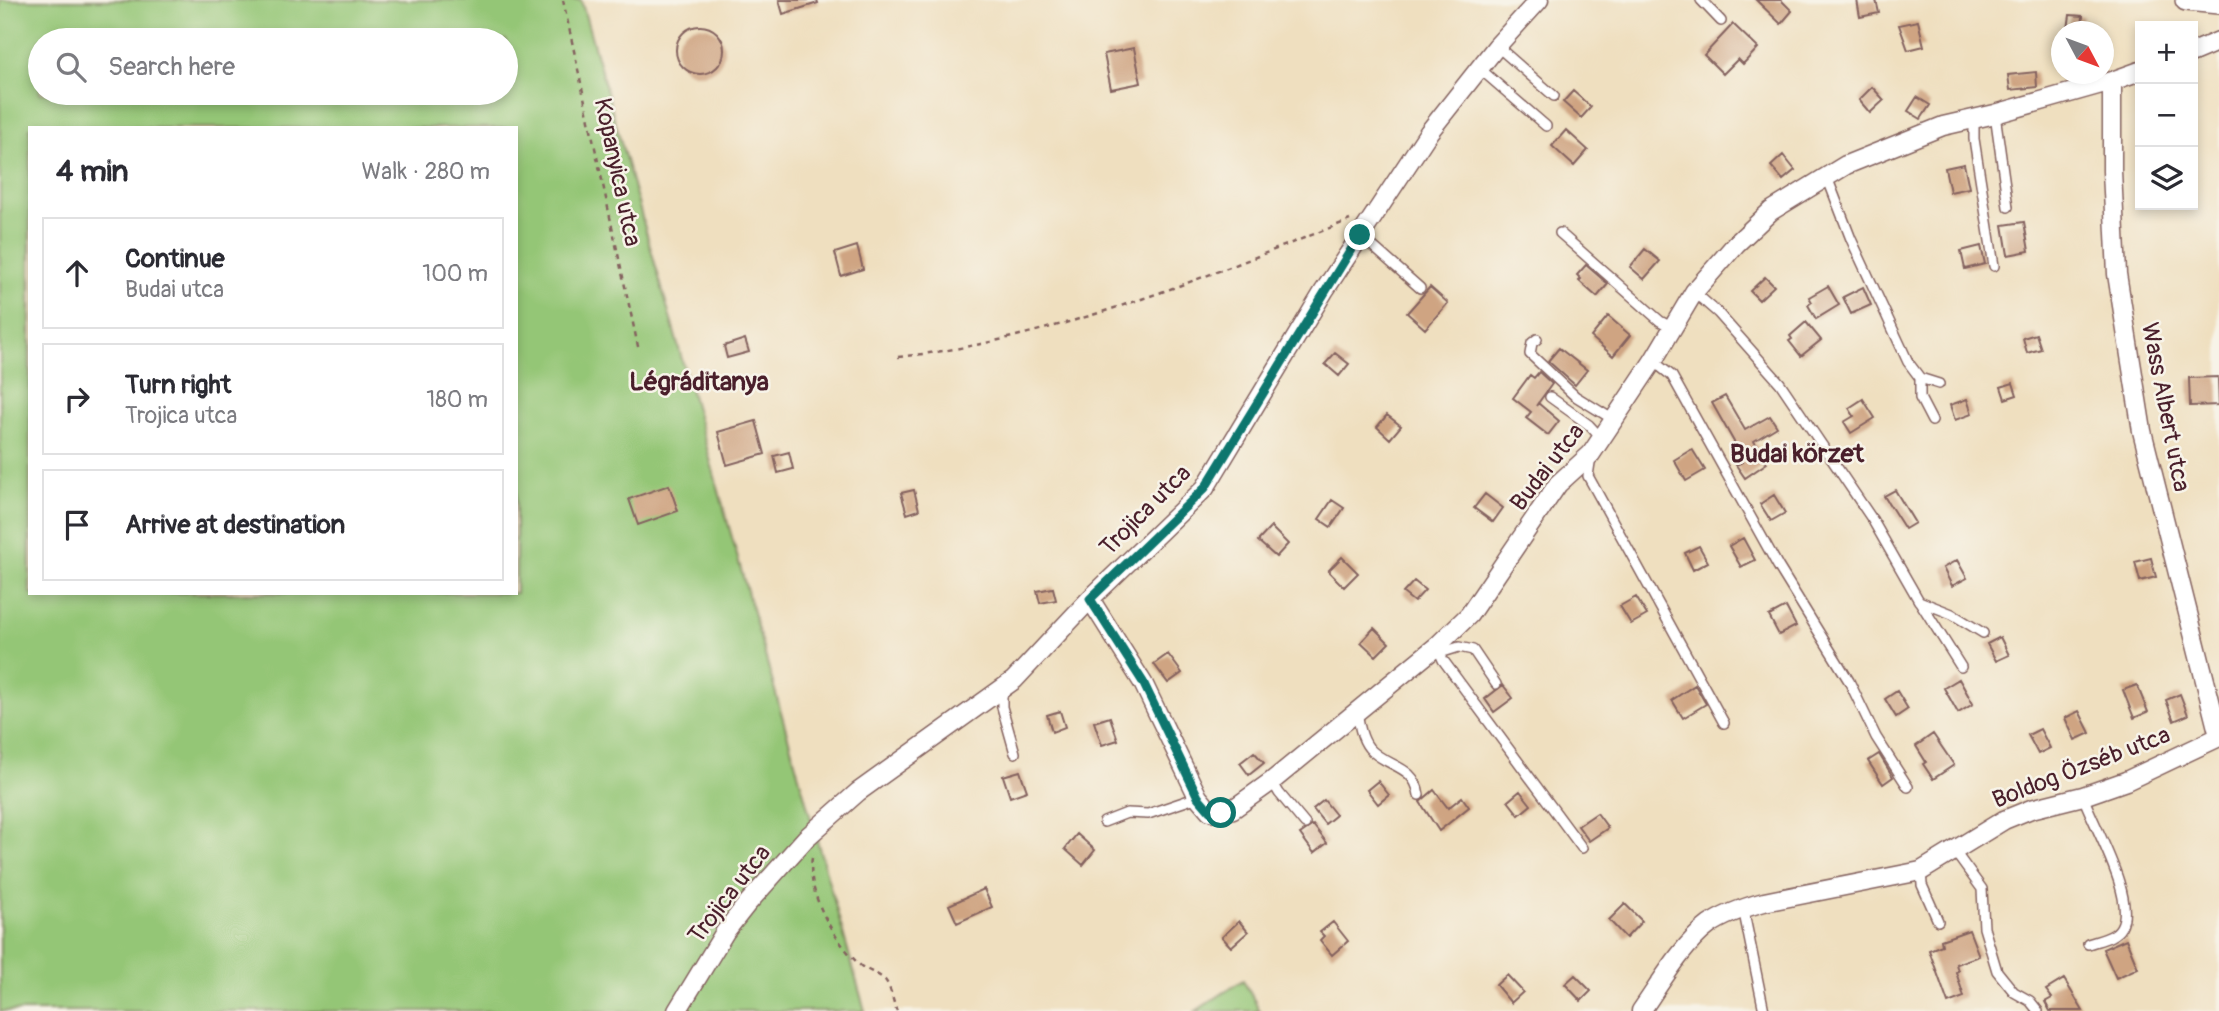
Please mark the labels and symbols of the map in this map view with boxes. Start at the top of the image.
north arrow [2051,21,2114,84]
street label: Kopanyica utca [588,95,647,249]
route end [1344,219,1375,250]
street label: Wass Albert utca [2135,320,2196,494]
district label: Légráditanya [629,366,769,398]
street label: Budai utca [1504,418,1591,517]
district label: Budai körzet [1730,438,1865,470]
street label: Trojica utca [1094,459,1197,562]
street label: Boldog Özséb utca [1988,720,2174,815]
route start [1205,797,1236,828]
street label: Trojica utca [682,839,777,949]

